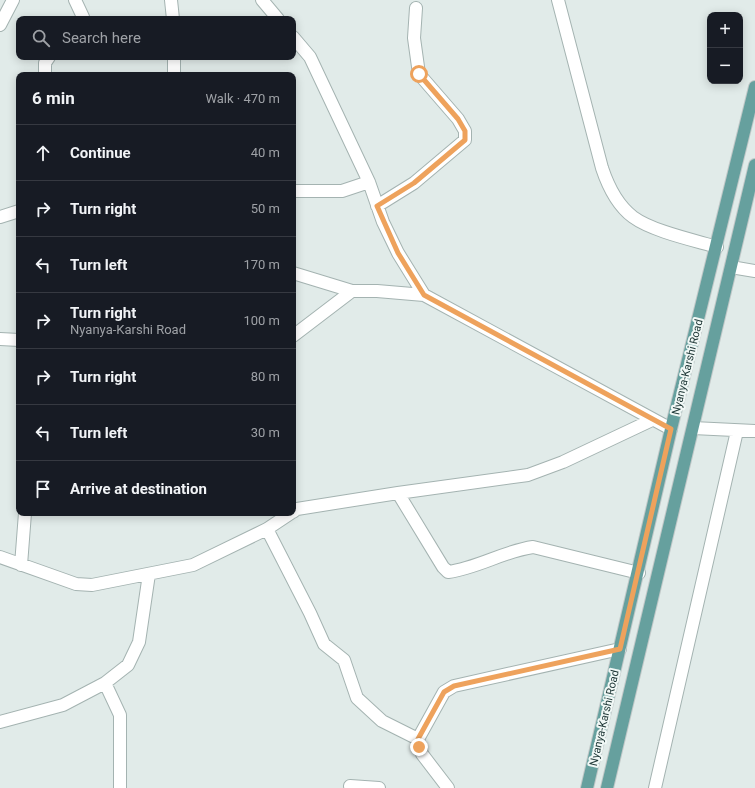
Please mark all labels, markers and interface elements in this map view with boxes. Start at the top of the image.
map controls [707,12,743,84]
button: + [707,12,743,48]
search box [16,16,296,60]
icon: search [30,27,52,49]
text: Search here [62,29,141,47]
button: − [707,48,743,84]
route start [410,65,428,83]
text: 6 min [32,88,75,108]
text: Walk · 470 m [205,91,280,106]
icon: ahead [32,142,54,164]
text: Continue [70,144,131,162]
text: 40 m [251,145,280,160]
icon: right [32,198,54,220]
text: Turn right [70,200,136,218]
text: 50 m [251,201,280,216]
icon: left [32,254,54,276]
text: Turn left [70,256,127,274]
text: 170 m [243,257,280,272]
text: Turn right [70,304,136,322]
icon: right [32,310,54,332]
text: 100 m [243,313,280,328]
street label: Nyanya-Karshi Road [669,318,706,416]
text: Nyanya-Karshi Road [70,322,186,337]
icon: right [32,366,54,388]
text: Turn right [70,368,136,386]
text: 80 m [251,369,280,384]
icon: left [32,422,54,444]
text: Turn left [70,424,127,442]
text: 30 m [251,425,280,440]
icon: arrive [32,478,54,500]
text: Arrive at destination [70,480,207,498]
street label: Nyanya-Karshi Road [587,669,622,767]
route end [410,738,428,756]

